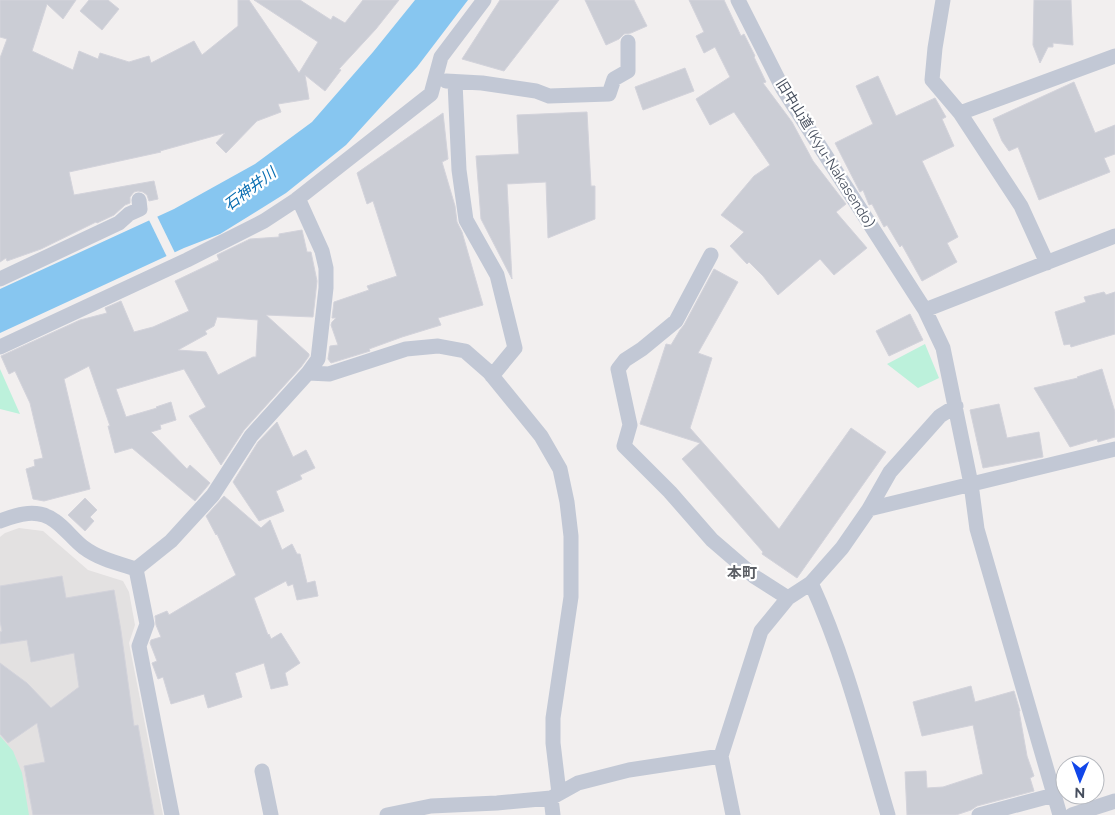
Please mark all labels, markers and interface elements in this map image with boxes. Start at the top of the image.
street label: 旧中山道 (Kyu-Nakasendo） [773,76,883,238]
water label: 石神井川 [221,163,281,214]
district label: 本町 [727,564,757,582]
north arrow [1055,755,1105,805]
text: N [1074,785,1085,801]

